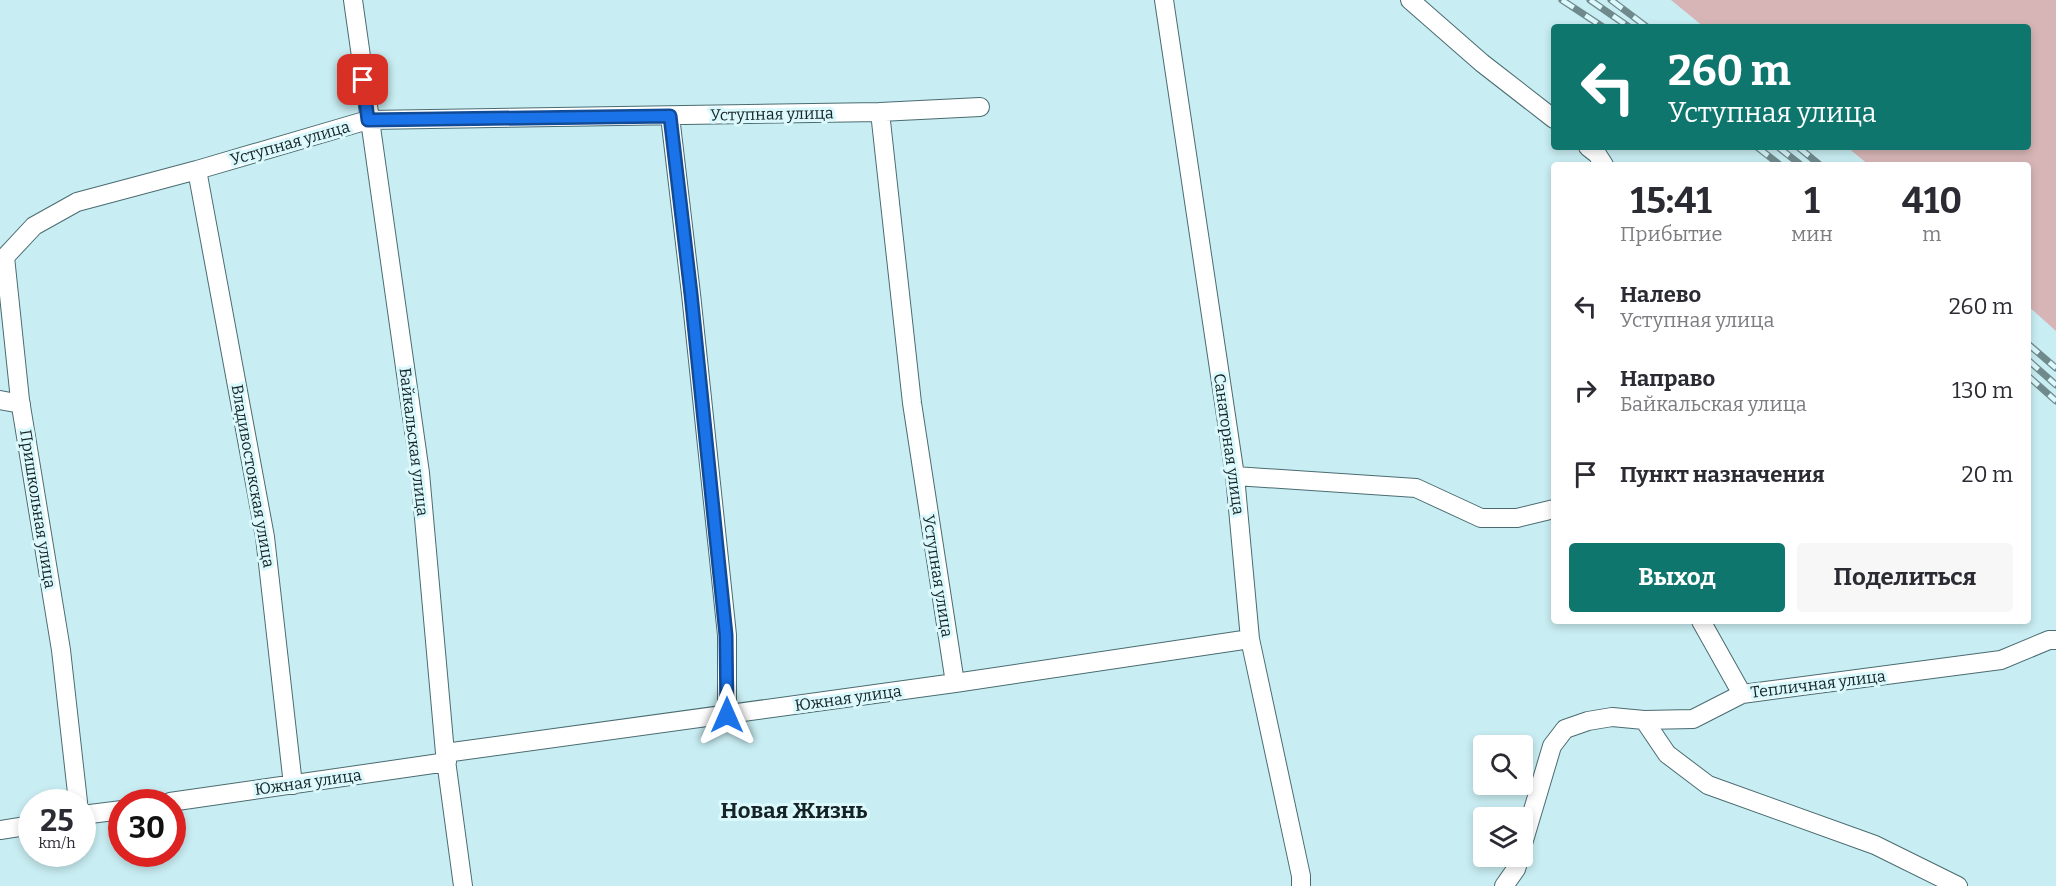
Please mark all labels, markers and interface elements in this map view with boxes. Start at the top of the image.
text: 260 m [1668,46,1791,96]
icon: left [1569,48,1647,126]
pin [337,54,388,105]
icon: arrive [346,63,379,96]
text: Уступная улица [1668,97,1877,129]
street label: Уступная улица [710,103,834,125]
street label: Уступная улица [228,117,352,169]
text: 15:41 [1631,179,1712,223]
text: 1 [1804,179,1820,223]
text: 410 [1902,179,1962,223]
text: Прибытие [1620,222,1722,246]
text: мин [1791,222,1833,246]
text: m [1922,222,1941,246]
text: Налево [1620,281,1701,308]
icon: left [1569,290,1602,323]
text: 260 m [1949,293,2013,320]
text: Уступная улица [1620,308,1774,332]
text: Направо [1620,365,1715,392]
street label: Байкальская улица [395,367,433,518]
street label: Санаторная улица [1210,372,1248,516]
icon: right [1569,374,1602,407]
text: 130 m [1952,377,2013,404]
street label: Владивостокская улица [228,383,279,569]
text: Байкальская улица [1620,392,1807,416]
street label: Пришкольная улица [16,428,60,590]
icon: arrive [1569,458,1602,491]
text: Пункт назначения [1620,461,1825,488]
text: 20 m [1962,461,2013,488]
street label: Уступная улица [919,513,957,639]
button: Выход [1569,543,1785,612]
button: Поделиться [1797,543,2013,612]
street label: Тепличная улица [1749,666,1887,702]
street label: Южная улица [793,681,903,715]
position arrow [695,683,759,747]
map controls [1473,735,1533,867]
button: search [1473,735,1533,795]
street label: Южная улица [253,765,363,799]
speed limit sign: 30 [108,789,186,867]
district label: Новая Жизнь [721,797,868,824]
text: 25 [40,803,74,839]
button: layers [1473,807,1533,867]
text: km/h [38,834,76,852]

